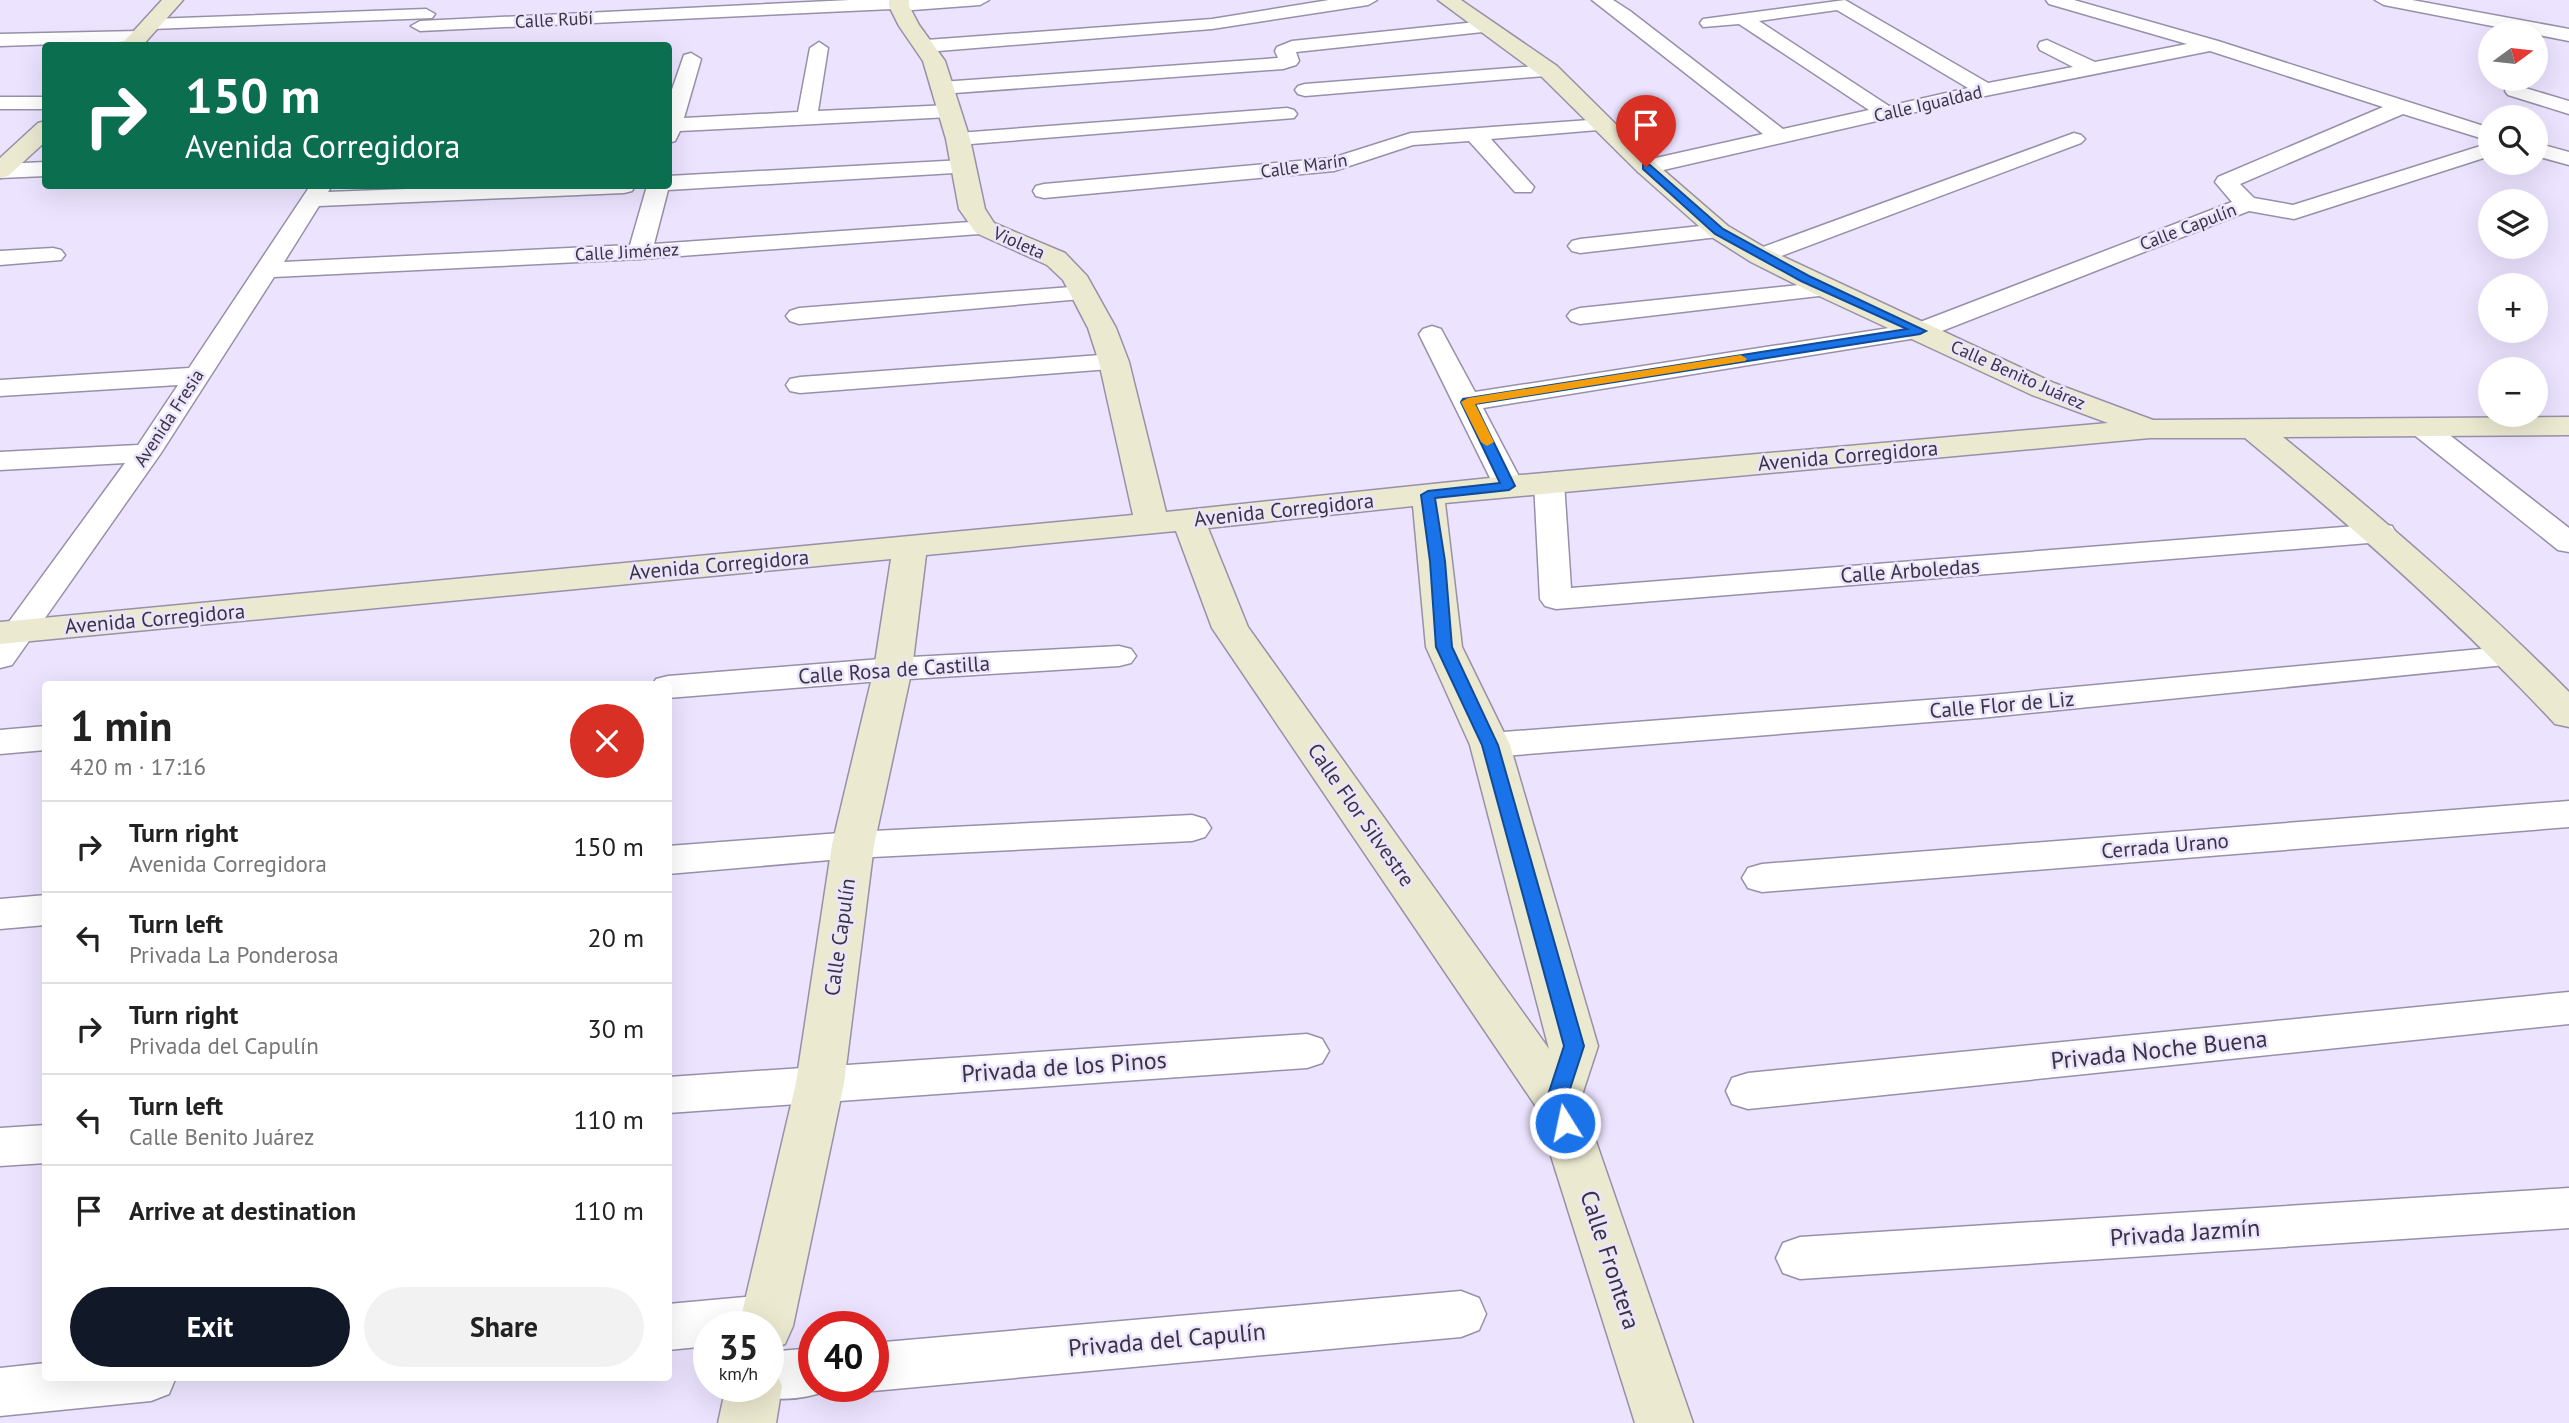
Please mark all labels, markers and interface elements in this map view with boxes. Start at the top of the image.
street label: Calle Rubí [514,6,594,33]
north arrow [2478,21,2548,91]
map controls [2478,21,2548,427]
text: 150 m [185,63,320,127]
icon: right [70,70,161,161]
street label: Calle Igualdad [1871,80,1984,127]
pin [1616,95,1676,167]
button: search [2478,105,2548,175]
icon: arrive [1627,106,1665,144]
text: Avenida Corregidora [185,125,461,167]
street label: Calle Marín [1259,148,1349,183]
button: layers [2478,189,2548,259]
street label: Calle Capulín [2136,198,2239,255]
street label: Violeta [989,221,1049,264]
street label: Calle Jiménez [574,237,680,266]
button: + [2478,273,2548,343]
street label: Calle Benito Juárez [1947,335,2089,415]
button: − [2478,357,2548,427]
street label: Avenida Fresia [129,365,209,471]
street label: Avenida Corregidora [1757,434,1939,477]
street label: Avenida Corregidora [1193,487,1375,532]
street label: Avenida Corregidora [628,543,810,586]
street label: Calle Arboledas [1840,552,1980,589]
street label: Avenida Corregidora [64,597,246,640]
street label: Calle Rosa de Castilla [797,649,991,690]
street label: Calle Flor de Liz [1929,685,2075,724]
text: 1 min [70,698,172,753]
button: close [570,704,644,778]
street label: Calle Flor Silvestre [1302,738,1421,892]
text: 420 m · 17:16 [70,752,206,781]
text: Turn right [129,816,238,849]
street label: Cerrada Urano [2100,826,2230,865]
icon: right [70,828,108,866]
text: 150 m [573,830,644,863]
text: Avenida Corregidora [129,849,327,878]
street label: Calle Capulín [818,876,861,998]
text: Turn left [129,907,223,940]
icon: left [70,919,108,957]
text: 20 m [588,921,644,954]
text: Privada La Ponderosa [129,940,339,969]
text: Turn right [129,998,238,1031]
icon: right [70,1010,108,1048]
text: 30 m [588,1012,644,1045]
street label: Privada Noche Buena [2049,1023,2269,1076]
text: Privada del Capulín [129,1031,319,1060]
street label: Privada de los Pinos [960,1044,1168,1089]
position arrow [1528,1086,1602,1160]
text: Turn left [129,1089,223,1122]
icon: left [70,1101,108,1139]
text: 110 m [573,1103,644,1136]
text: Calle Benito Juárez [129,1122,314,1151]
street label: Calle Frontera [1573,1186,1648,1333]
icon: arrive [70,1192,108,1230]
text: Arrive at destination [129,1194,356,1227]
text: 110 m [573,1194,644,1227]
street label: Privada Jazmín [2109,1212,2261,1253]
button: Exit [70,1287,350,1367]
button: Share [364,1287,644,1367]
speed limit sign: 40 [798,1311,889,1402]
street label: Privada del Capulín [1067,1315,1267,1364]
text: 35 [719,1324,758,1370]
text: km/h [719,1362,758,1385]

